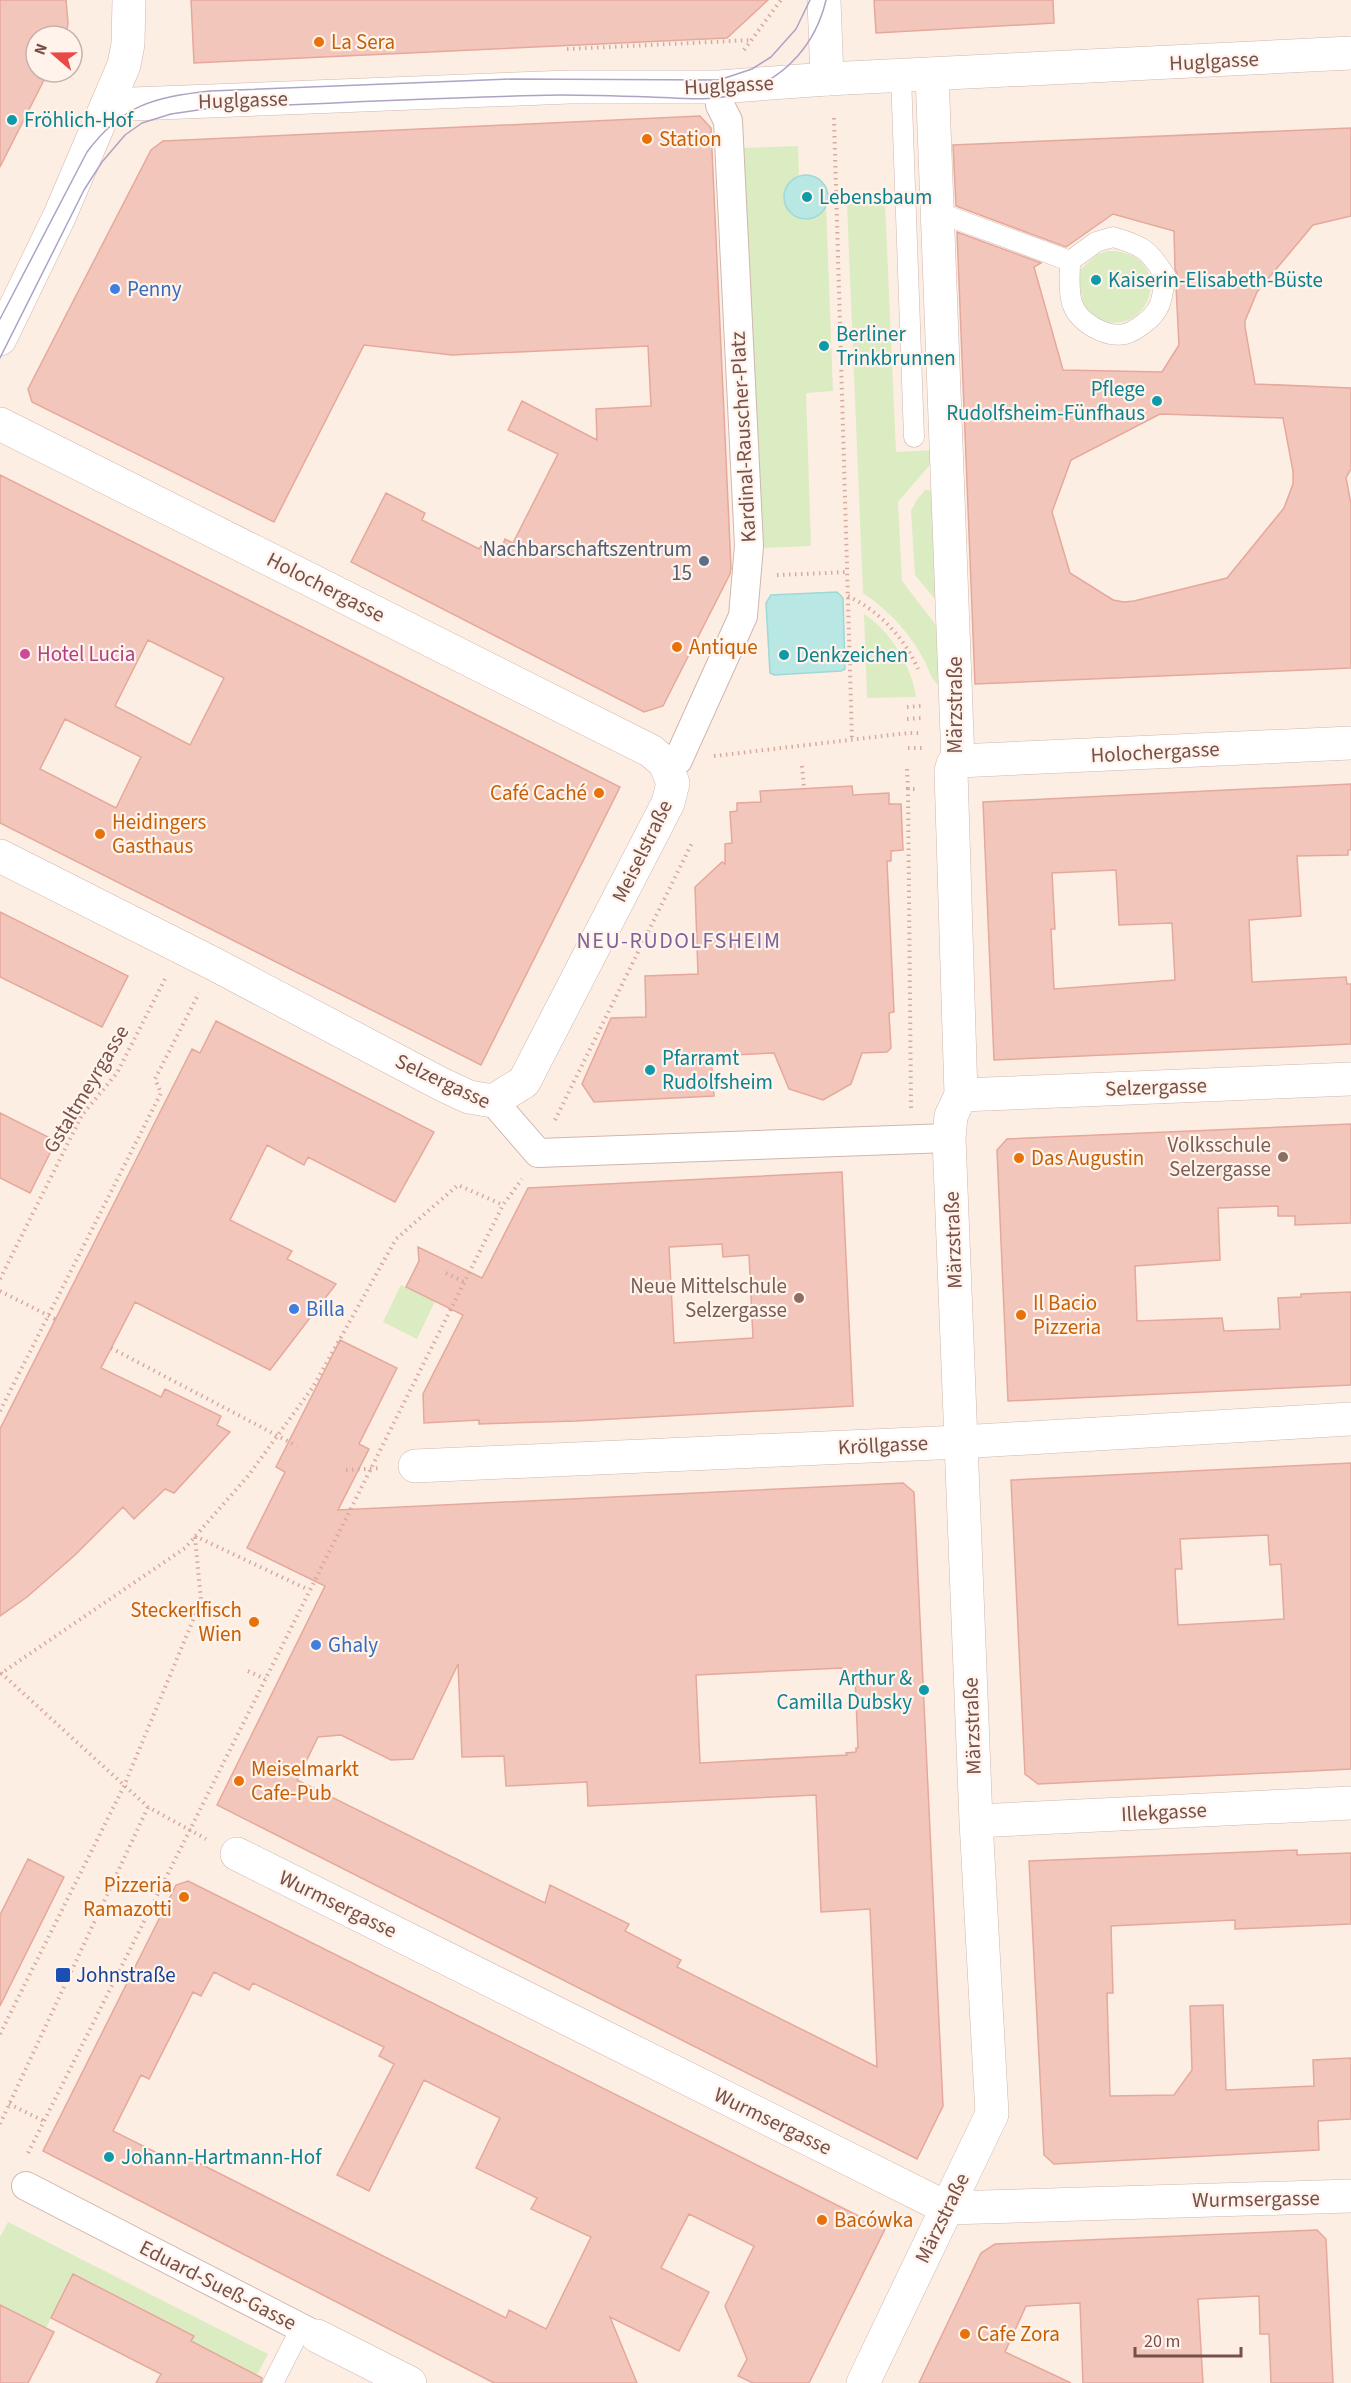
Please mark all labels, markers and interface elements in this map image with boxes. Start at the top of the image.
north arrow [24,24,84,84]
place label: La Sera [331,27,395,57]
marker: La Sera [312,35,326,49]
text: N [29,40,53,58]
street label: Huglgasse [1168,44,1260,78]
street label: Huglgasse [683,68,775,102]
street label: Huglgasse [198,83,288,117]
place label: Fröhlich-Hof [24,105,134,135]
marker: Fröhlich-Hof [5,113,19,127]
place label: Station [659,124,722,154]
marker: Station [640,132,654,146]
place label: Lebensbaum [819,182,932,212]
marker: Lebensbaum [800,190,814,204]
place label: Kaiserin-Elisabeth-Büste [1108,265,1323,295]
marker: Kaiserin-Elisabeth-Büste [1089,273,1103,287]
place label: Penny [127,274,182,304]
marker: Penny [108,282,122,296]
place label: Berliner Trinkbrunnen [836,319,956,373]
street label: Kardinal-Rauscher-Platz [722,331,764,543]
marker: Berliner Trinkbrunnen [817,339,831,353]
place label: Pflege Rudolfsheim-Fünfhaus [946,374,1145,428]
marker: Pflege Rudolfsheim-Fünfhaus [1150,394,1164,408]
place label: Nachbarschaftszentrum 15 [482,534,692,588]
street label: Holochergasse [262,544,390,630]
marker: Nachbarschaftszentrum 15 [697,554,711,568]
place label: Antique [689,632,758,662]
place label: Hotel Lucia [37,639,135,669]
marker: Antique [670,640,684,654]
place label: Denkzeichen [796,640,908,670]
marker: Hotel Lucia [18,647,32,661]
marker: Denkzeichen [777,648,791,662]
street label: Märzstraße [940,656,970,754]
street label: Holochergasse [1090,734,1220,770]
place label: Café Caché [490,778,587,808]
marker: Café Caché [592,786,606,800]
street label: Meiselstraße [604,795,680,907]
place label: Heidingers Gasthaus [112,807,207,861]
marker: Heidingers Gasthaus [93,827,107,841]
district label: NEU-RUDOLFSHEIM [577,925,781,957]
street label: Gstaltmeyrgasse [36,1019,136,1159]
place label: Pfarramt Rudolfsheim [662,1043,773,1097]
street label: Selzergasse [390,1046,496,1116]
marker: Pfarramt Rudolfsheim [643,1063,657,1077]
street label: Selzergasse [1104,1070,1208,1104]
place label: Volksschule Selzergasse [1168,1130,1271,1184]
place label: Das Augustin [1031,1143,1144,1173]
marker: Volksschule Selzergasse [1276,1150,1290,1164]
marker: Das Augustin [1012,1151,1026,1165]
street label: Märzstraße [936,1191,970,1289]
place label: Neue Mittelschule Selzergasse [630,1271,787,1325]
place label: Il Bacio Pizzeria [1033,1288,1101,1342]
marker: Neue Mittelschule Selzergasse [792,1291,806,1305]
place label: Billa [306,1294,345,1324]
marker: Billa [287,1302,301,1316]
marker: Il Bacio Pizzeria [1014,1308,1028,1322]
street label: Kröllgasse [837,1428,929,1462]
place label: Steckerlfisch Wien [130,1595,242,1649]
marker: Steckerlfisch Wien [247,1615,261,1629]
place label: Ghaly [328,1630,378,1660]
marker: Ghaly [309,1638,323,1652]
place label: Arthur & Camilla Dubsky [776,1663,912,1717]
street label: Märzstraße [955,1677,989,1775]
marker: Arthur & Camilla Dubsky [917,1683,931,1697]
place label: Meiselmarkt Cafe-Pub [251,1754,359,1808]
marker: Meiselmarkt Cafe-Pub [232,1774,246,1788]
street label: Illekgasse [1120,1795,1208,1829]
street label: Wurmsergasse [274,1863,402,1945]
place label: Pizzeria Ramazotti [83,1870,172,1924]
marker: Pizzeria Ramazotti [177,1890,191,1904]
place label: Johnstraße [76,1960,176,1990]
marker: Johnstraße [54,1966,72,1984]
street label: Wurmsergasse [709,2080,837,2162]
place label: Johann-Hartmann-Hof [121,2142,322,2172]
marker: Johann-Hartmann-Hof [102,2150,116,2164]
street label: Märzstraße [907,2168,977,2268]
street label: Wurmsergasse [1192,2183,1320,2215]
place label: Bacówka [834,2205,913,2235]
marker: Bacówka [815,2213,829,2227]
street label: Eduard-Sueß-Gasse [134,2232,302,2338]
place label: Cafe Zora [977,2319,1060,2349]
scale bar [1135,2320,1242,2358]
marker: Cafe Zora [958,2327,972,2341]
text: 20 m [1144,2329,1180,2354]

